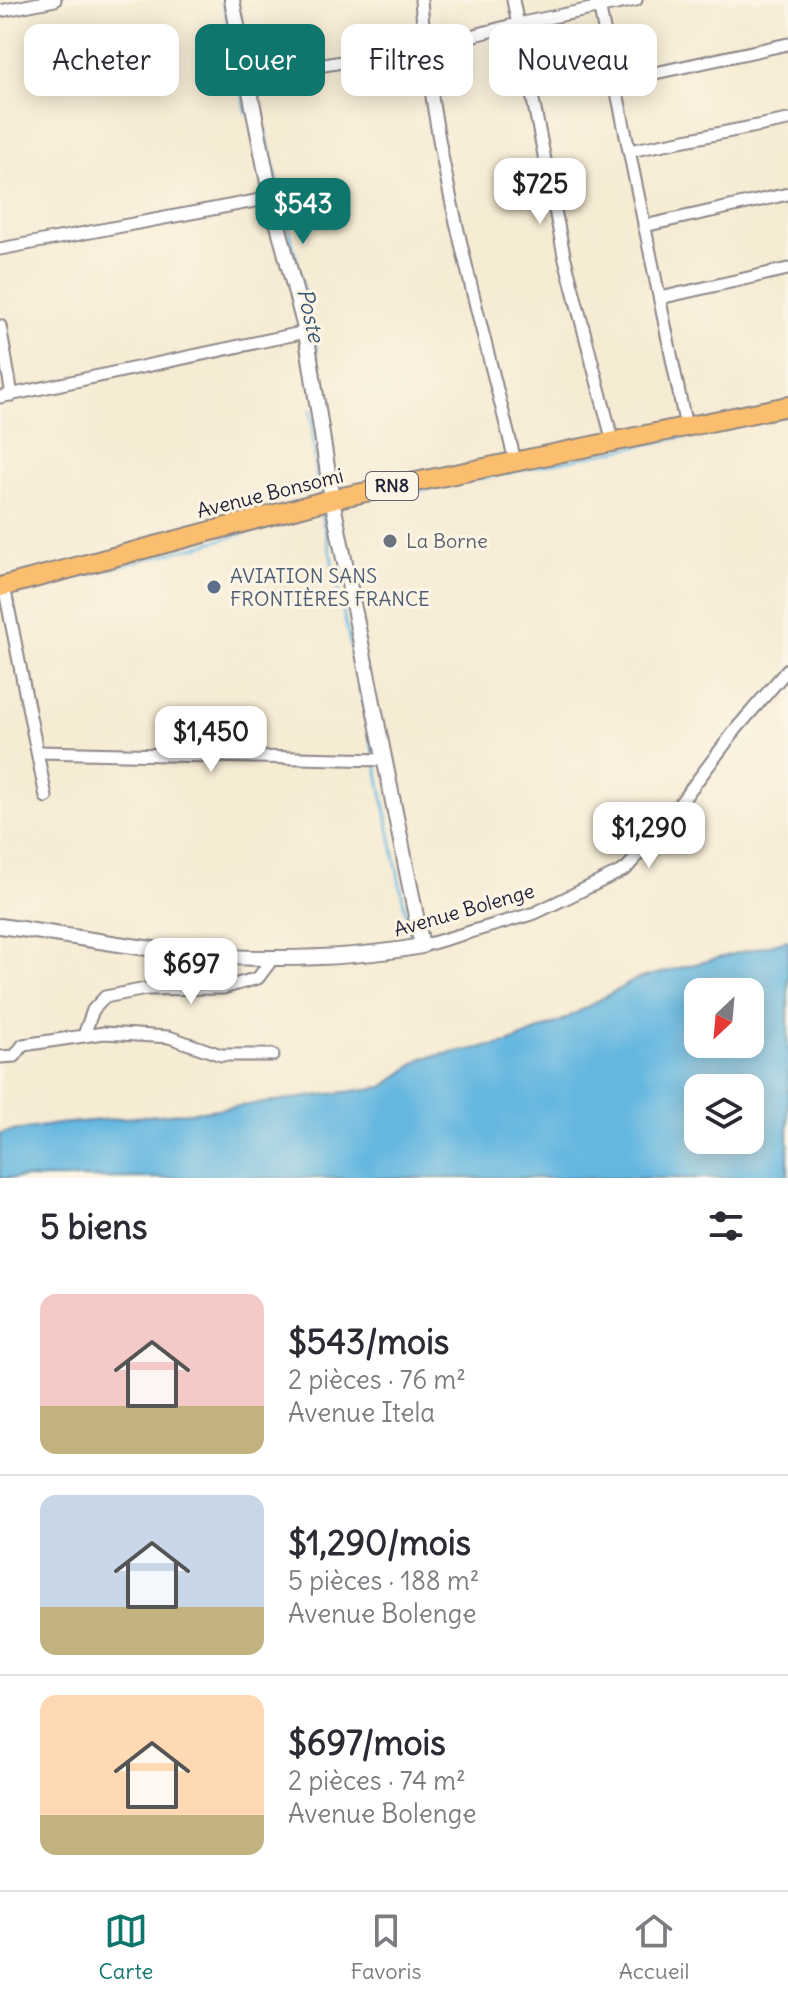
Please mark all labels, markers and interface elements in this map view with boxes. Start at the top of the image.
chip: Acheter [24,24,179,96]
chip: Louer [195,24,325,96]
chip: Filtres [341,24,473,96]
chip: Nouveau [489,24,657,96]
pin: $725 [493,158,587,226]
text: $725 [512,167,568,200]
pin: $543 [256,178,350,246]
text: $543 [273,187,333,220]
water label: Poste [291,285,331,347]
street label: Avenue Bonsomi [194,462,346,523]
road number: RN8 [366,472,418,500]
place label: La Borne [406,528,488,553]
marker: La Borne [381,532,399,550]
place label: AVIATION SANS FRONTIÈRES FRANCE [230,563,430,611]
marker: AVIATION SANS FRONTIÈRES FRANCE [205,578,223,596]
pin: $1,450 [146,706,276,774]
text: $1,450 [173,715,249,748]
pin: $1,290 [584,802,714,870]
text: $1,290 [611,811,687,844]
street label: Avenue Bolenge [391,878,537,942]
pin: $697 [144,938,238,1006]
text: $697 [162,947,220,980]
north arrow [684,978,764,1058]
map controls [684,978,764,1154]
button: layers [684,1074,764,1154]
icon: filters [704,1204,748,1248]
text: 5 biens [40,1205,148,1248]
text: $543/mois [288,1320,449,1363]
icon: home [104,1326,200,1422]
text: 2 pièces · 76 m² [288,1363,466,1396]
text: Avenue Itela [288,1396,435,1429]
text: $1,290/mois [288,1521,471,1564]
icon: home [104,1527,200,1623]
text: 5 pièces · 188 m² [288,1564,480,1597]
text: Avenue Bolenge [288,1597,476,1630]
text: $697/mois [288,1721,446,1764]
icon: home [104,1727,200,1823]
text: 2 pièces · 74 m² [288,1764,466,1797]
text: Avenue Bolenge [288,1797,476,1830]
tab: Carte [99,1909,153,1985]
tab: Favoris [351,1909,422,1985]
tab: Accueil [619,1909,689,1985]

